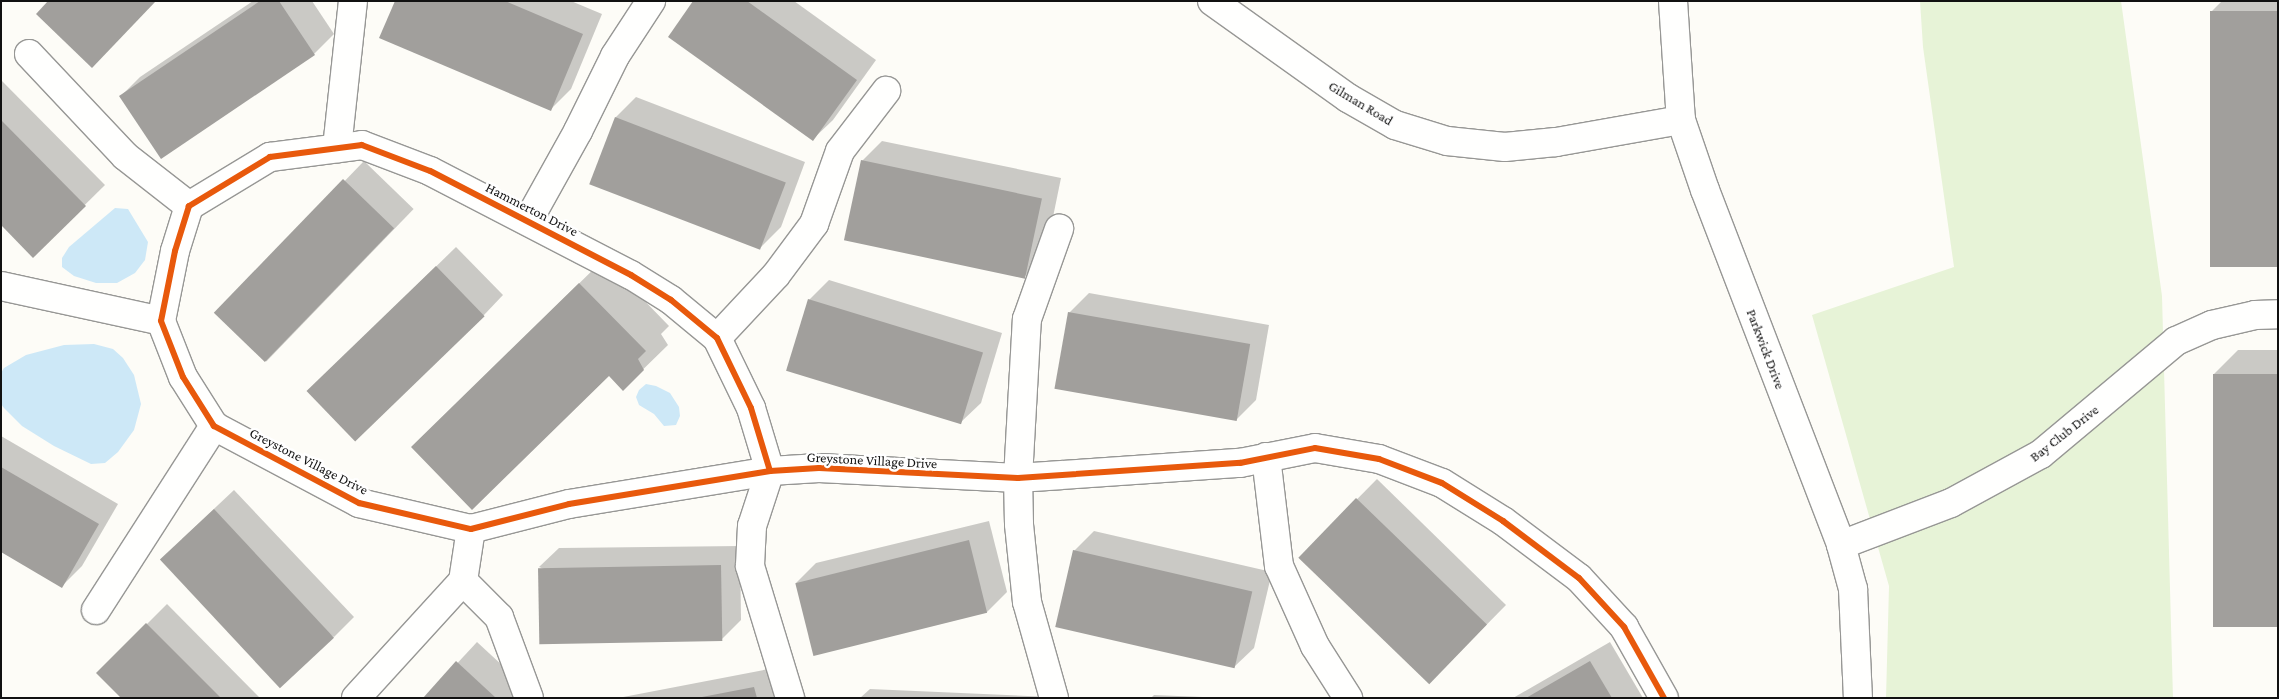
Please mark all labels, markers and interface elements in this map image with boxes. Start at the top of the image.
street label: Gilman Road [1326,77,1396,129]
street label: Hammerton Drive [483,179,581,239]
street label: Parkwick Drive [1743,307,1789,391]
street label: Bay Club Drive [2026,401,2102,465]
street label: Greystone Village Drive [247,424,371,498]
street label: Greystone Village Drive [806,448,938,472]

